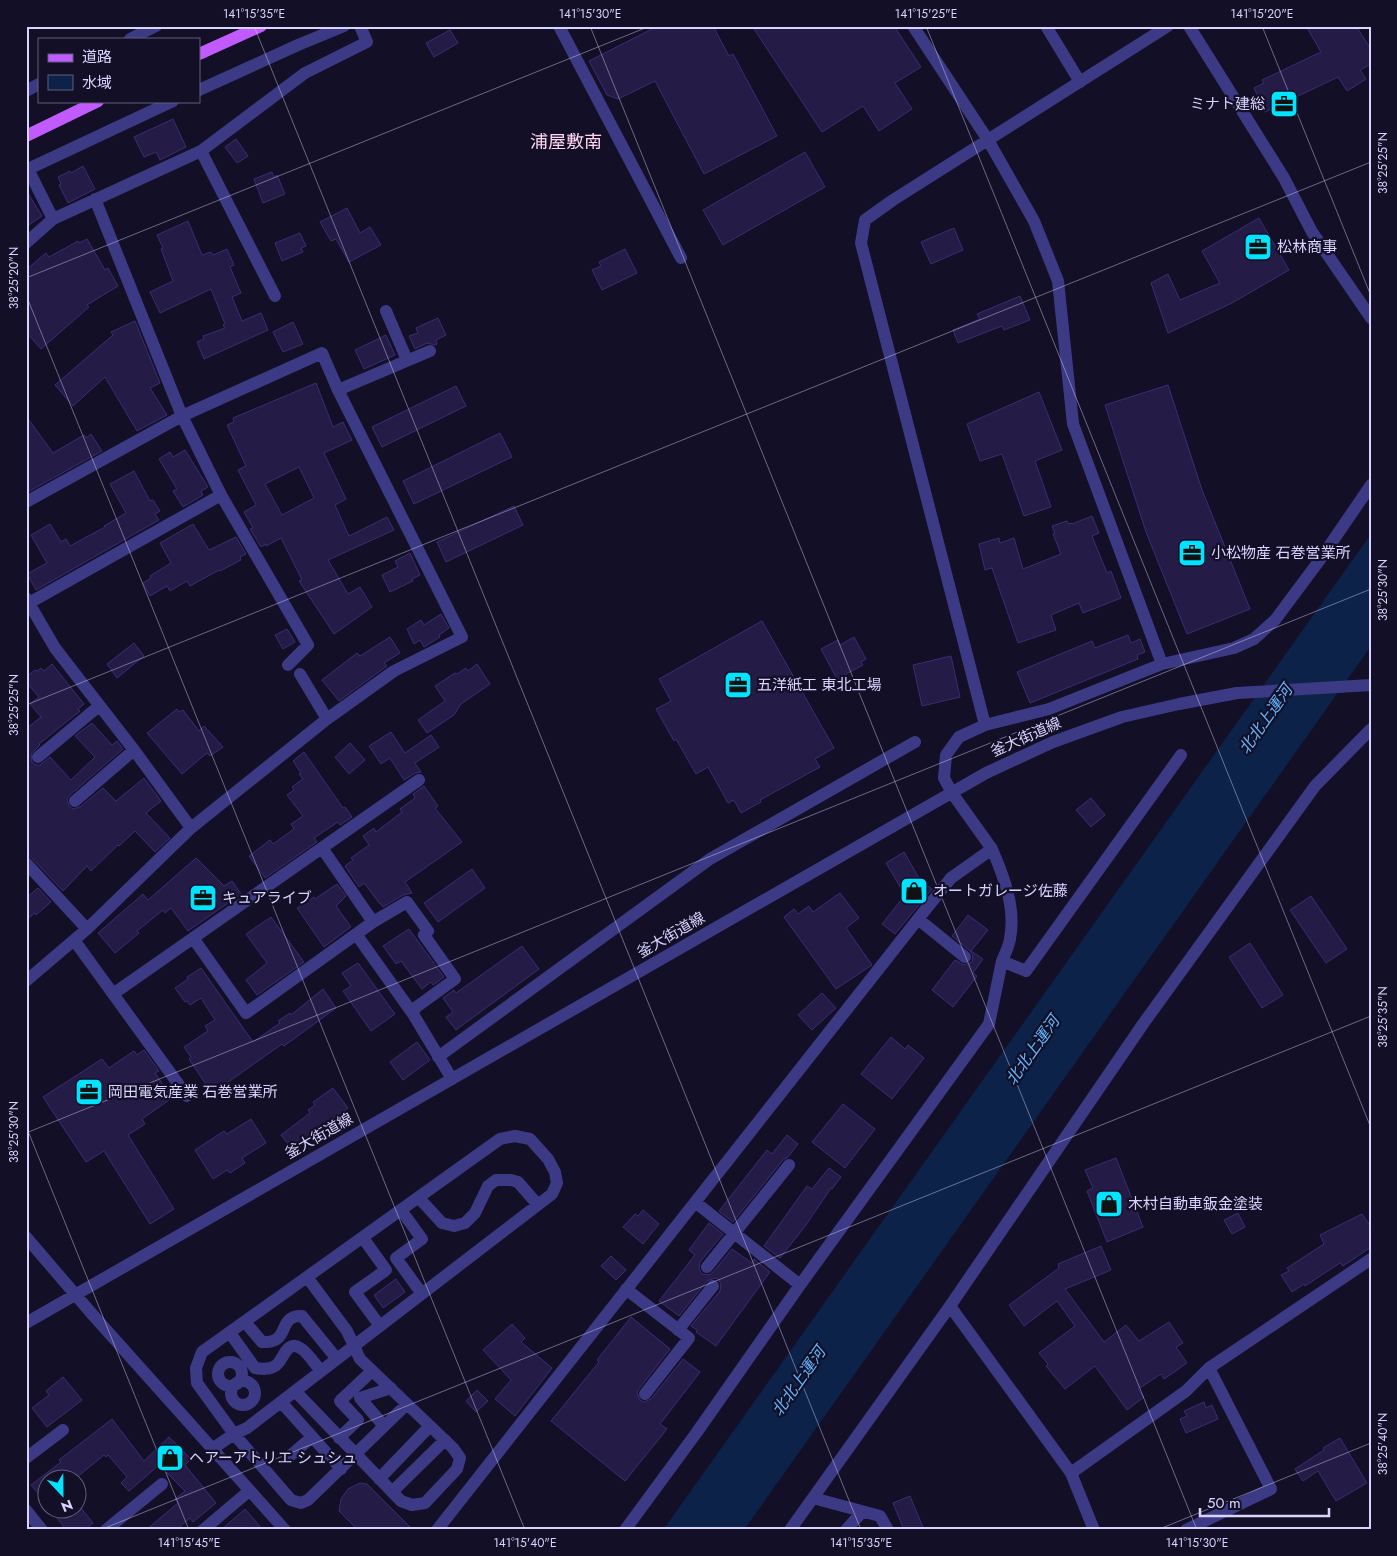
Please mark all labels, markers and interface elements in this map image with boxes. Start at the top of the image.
text: 141°15'35"E [223,5,285,23]
text: 141°15'30"E [559,5,621,23]
text: 141°15'25"E [895,5,957,23]
text: 141°15'20"E [1231,5,1293,23]
legend [38,38,200,102]
text: 道路 [82,46,112,68]
text: 水域 [82,72,112,94]
office icon: ミナト建総 [1269,89,1299,119]
place label: ミナト建総 [1190,93,1265,115]
district label: 浦屋敷南 [530,129,602,155]
text: 38°25'25"N [1374,132,1392,194]
office icon: 松林商事 [1243,232,1273,262]
place label: 松林商事 [1277,236,1337,258]
text: 38°25'20"N [5,247,23,309]
office icon: 小松物産 石巻営業所 [1177,538,1207,568]
place label: 小松物産 石巻営業所 [1211,542,1351,564]
text: 38°25'30"N [1374,559,1392,621]
office icon: 五洋紙工 東北工場 [723,670,753,700]
text: 38°25'25"N [5,674,23,736]
place label: 五洋紙工 東北工場 [757,674,882,696]
water label: 北北上運河 [1233,677,1299,759]
street label: 釜大街道線 [987,712,1065,762]
shop icon: オートガレージ佐藤 [899,876,929,906]
place label: オートガレージ佐藤 [933,880,1068,902]
office icon: キュアライブ [188,883,218,913]
place label: キュアライブ [222,887,312,909]
street label: 釜大街道線 [633,907,709,963]
text: 38°25'35"N [1374,986,1392,1048]
water label: 北北上運河 [1000,1008,1066,1090]
office icon: 岡田電気産業 石巻営業所 [74,1077,104,1107]
place label: 岡田電気産業 石巻営業所 [108,1081,278,1103]
text: 38°25'30"N [5,1101,23,1163]
street label: 釜大街道線 [281,1108,357,1164]
shop icon: 木村自動車鈑金塗装 [1094,1189,1124,1219]
place label: 木村自動車鈑金塗装 [1128,1193,1263,1215]
water label: 北北上運河 [766,1339,832,1421]
text: 38°25'40"N [1374,1413,1392,1475]
shop icon: ヘアーアトリエ シュシュ [155,1443,185,1473]
place label: ヘアーアトリエ シュシュ [189,1447,357,1469]
north arrow [38,1468,88,1518]
scale bar [1200,1486,1328,1518]
text: 50 m [1207,1492,1241,1514]
text: N [58,1495,76,1517]
text: 141°15'45"E [158,1534,220,1552]
text: 141°15'40"E [493,1534,557,1552]
text: 141°15'35"E [830,1534,892,1552]
text: 141°15'30"E [1166,1534,1228,1552]

